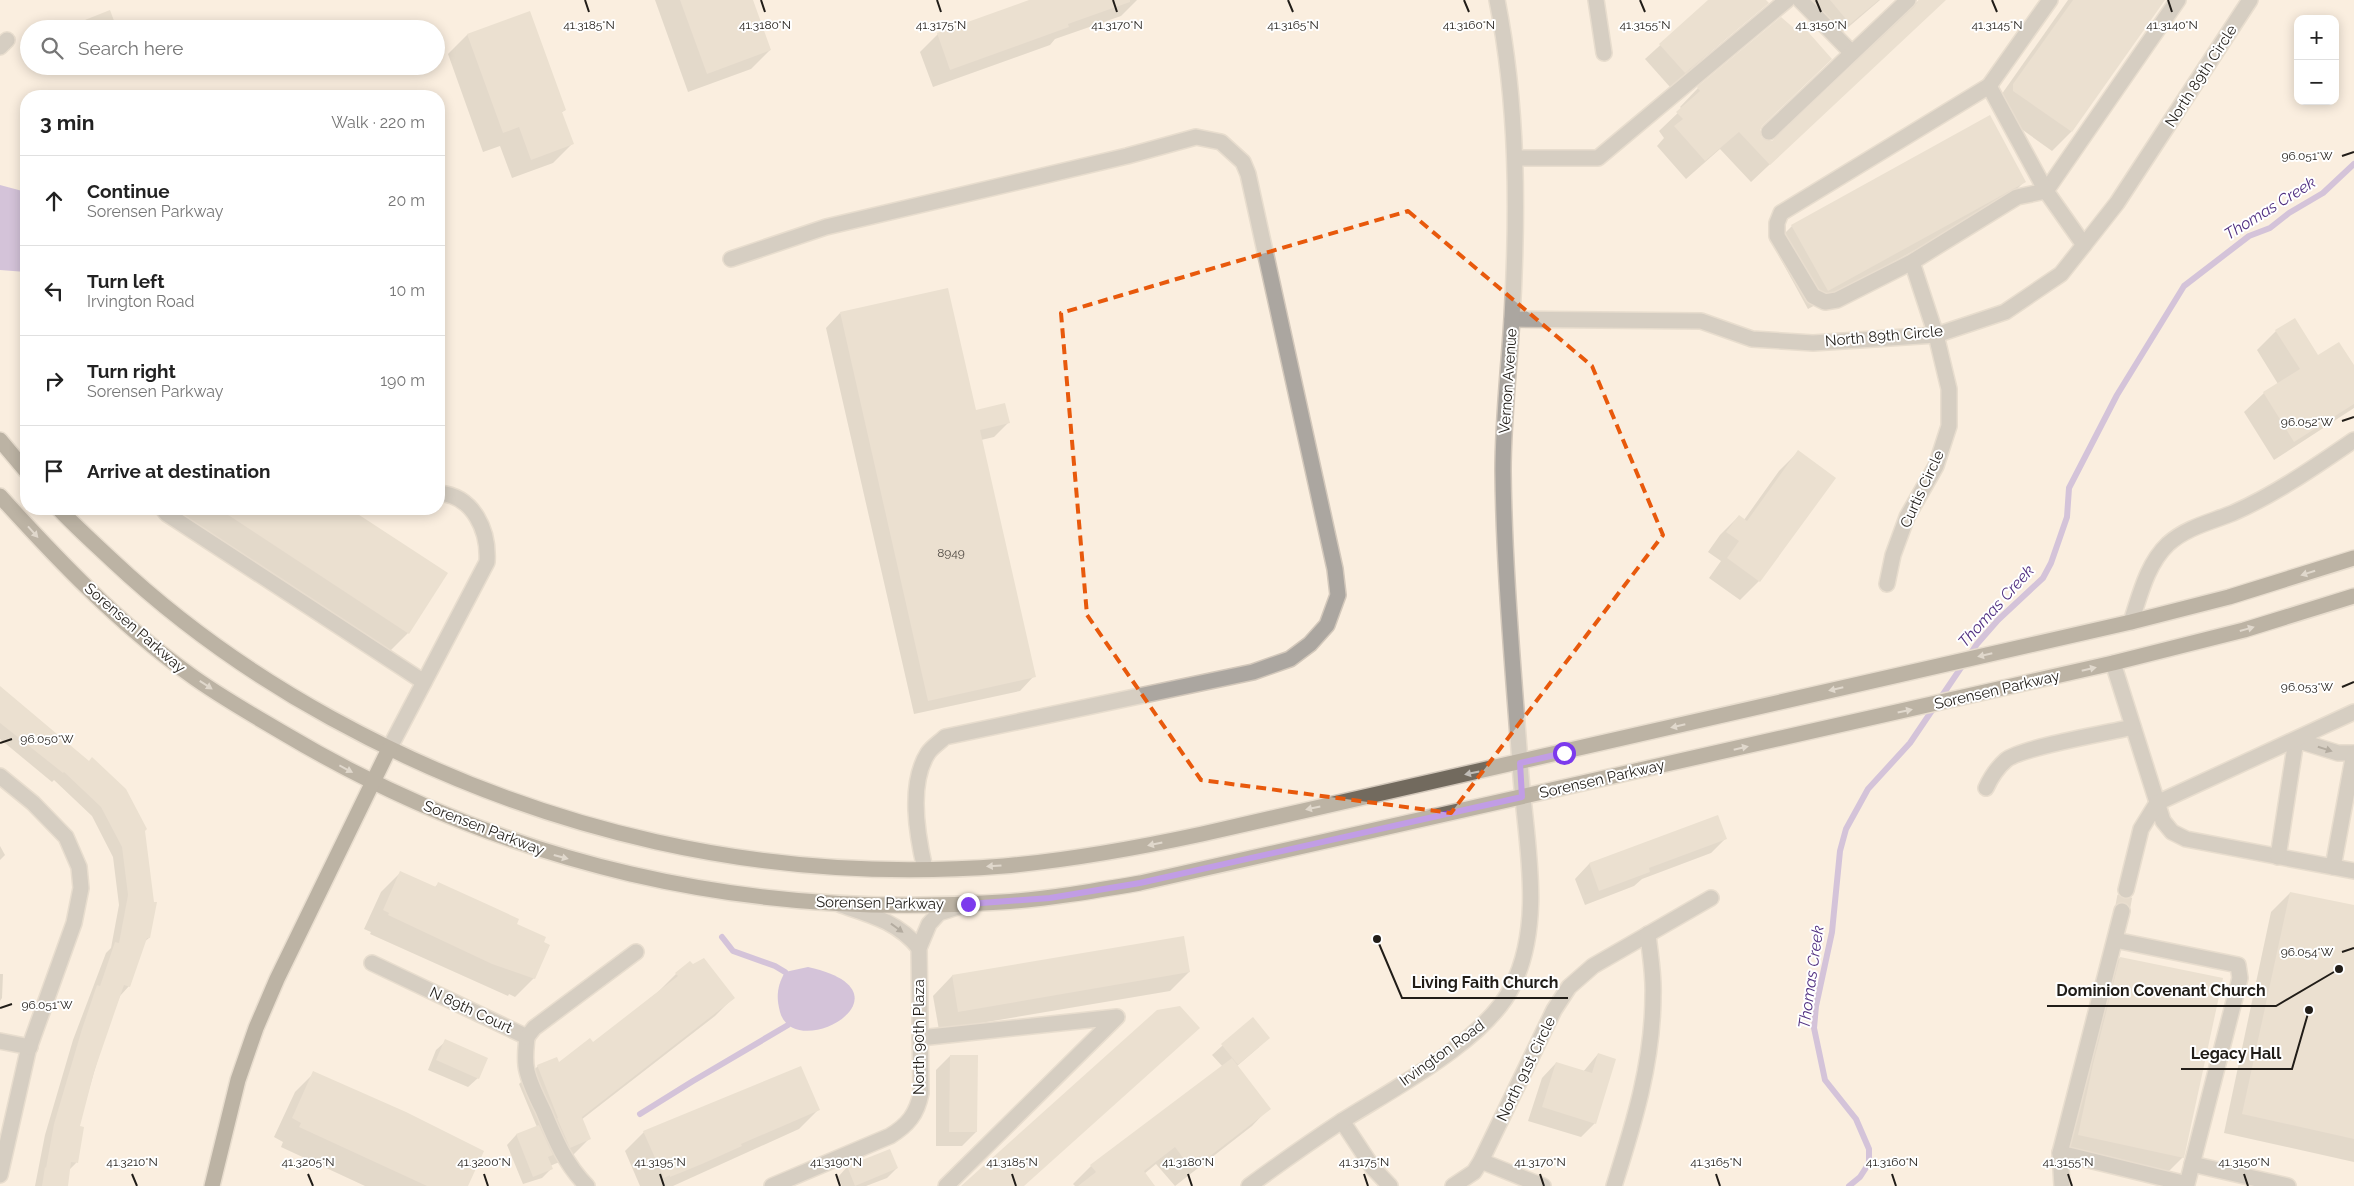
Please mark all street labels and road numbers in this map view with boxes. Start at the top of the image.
street label: North 89th Circle [2161,21,2241,130]
street label: North 89th Circle [1824,322,1944,350]
street label: Vernon Avenue [1495,327,1521,434]
street label: Curtis Circle [1896,447,1948,531]
street label: Sorensen Parkway [81,579,189,677]
street label: Sorensen Parkway [1933,667,2061,713]
street label: Sorensen Parkway [1538,756,1666,802]
street label: Sorensen Parkway [421,797,547,859]
street label: Sorensen Parkway [816,893,944,913]
street label: North 90th Plaza [910,979,928,1095]
street label: N 89th Court [427,983,515,1037]
street label: North 91st Circle [1493,1014,1559,1124]
street label: Irvington Road [1396,1016,1488,1090]

